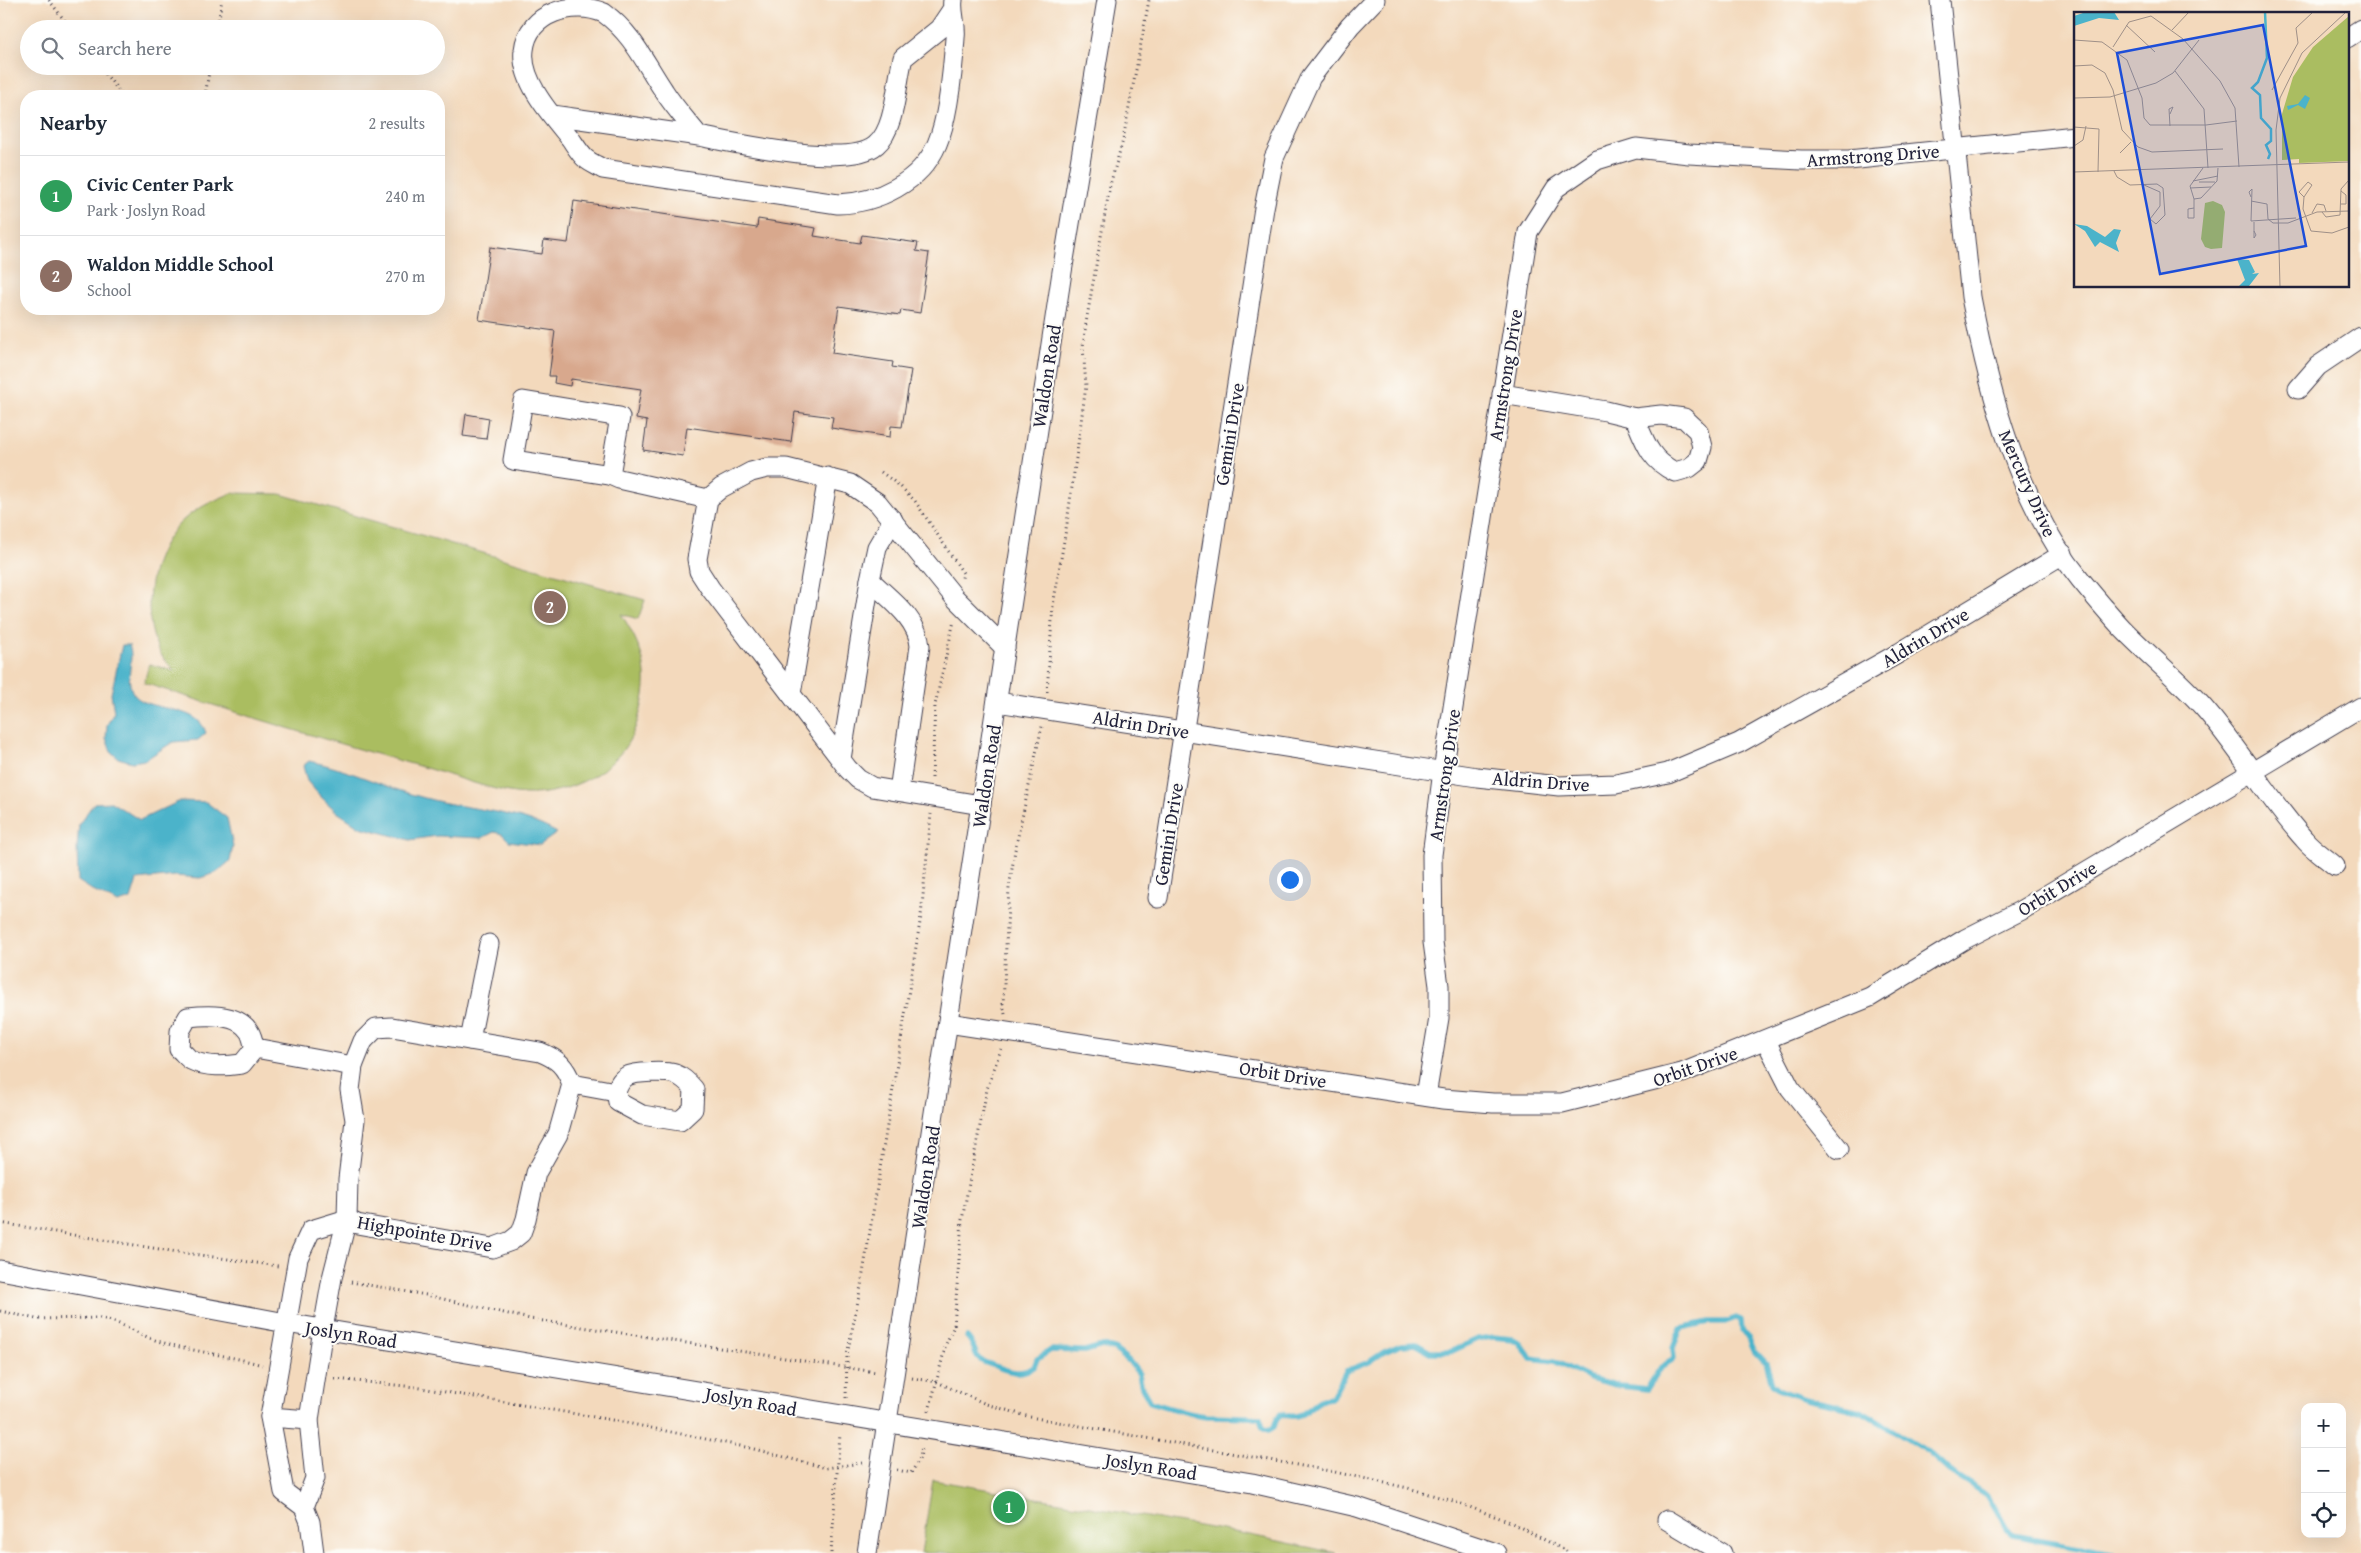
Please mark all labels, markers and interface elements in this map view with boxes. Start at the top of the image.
inset map [2074,12,2348,288]
search box [20,20,445,75]
icon: search [38,34,66,62]
text: Search here [78,34,172,62]
text: Nearby [40,107,107,138]
text: 2 results [368,111,425,135]
street label: Armstrong Drive [1806,136,1941,174]
text: Civic Center Park [87,170,233,198]
text: 1 [52,184,60,208]
text: 240 m [385,184,425,208]
text: Park · Joslyn Road [87,198,206,222]
text: Waldon Middle School [87,250,274,278]
text: 2 [52,264,60,288]
text: 270 m [385,264,425,288]
text: School [87,278,131,302]
street label: Armstrong Drive [1481,307,1529,443]
street label: Waldon Road [1024,322,1068,430]
street label: Gemini Drive [1207,380,1251,487]
street label: Mercury Drive [1992,425,2064,541]
pin: 2 [534,588,566,626]
street label: Aldrin Drive [1876,600,1974,674]
street label: Aldrin Drive [1091,703,1191,745]
street label: Armstrong Drive [1421,707,1467,843]
street label: Waldon Road [964,722,1008,830]
street label: Aldrin Drive [1491,764,1591,798]
street label: Gemini Drive [1146,780,1190,887]
street label: Orbit Drive [2012,853,2102,923]
your location [1277,867,1303,893]
street label: Orbit Drive [1649,1038,1741,1094]
street label: Orbit Drive [1237,1053,1329,1095]
street label: Waldon Road [903,1123,947,1231]
street label: Highpointe Drive [355,1207,495,1259]
street label: Joslyn Road [301,1313,400,1355]
street label: Joslyn Road [701,1379,800,1423]
map controls [2301,1403,2346,1538]
button: + [2301,1403,2346,1448]
street label: Joslyn Road [1101,1445,1200,1487]
button: − [2301,1448,2346,1493]
pin: 1 [993,1488,1025,1526]
button: locate [2301,1493,2346,1538]

